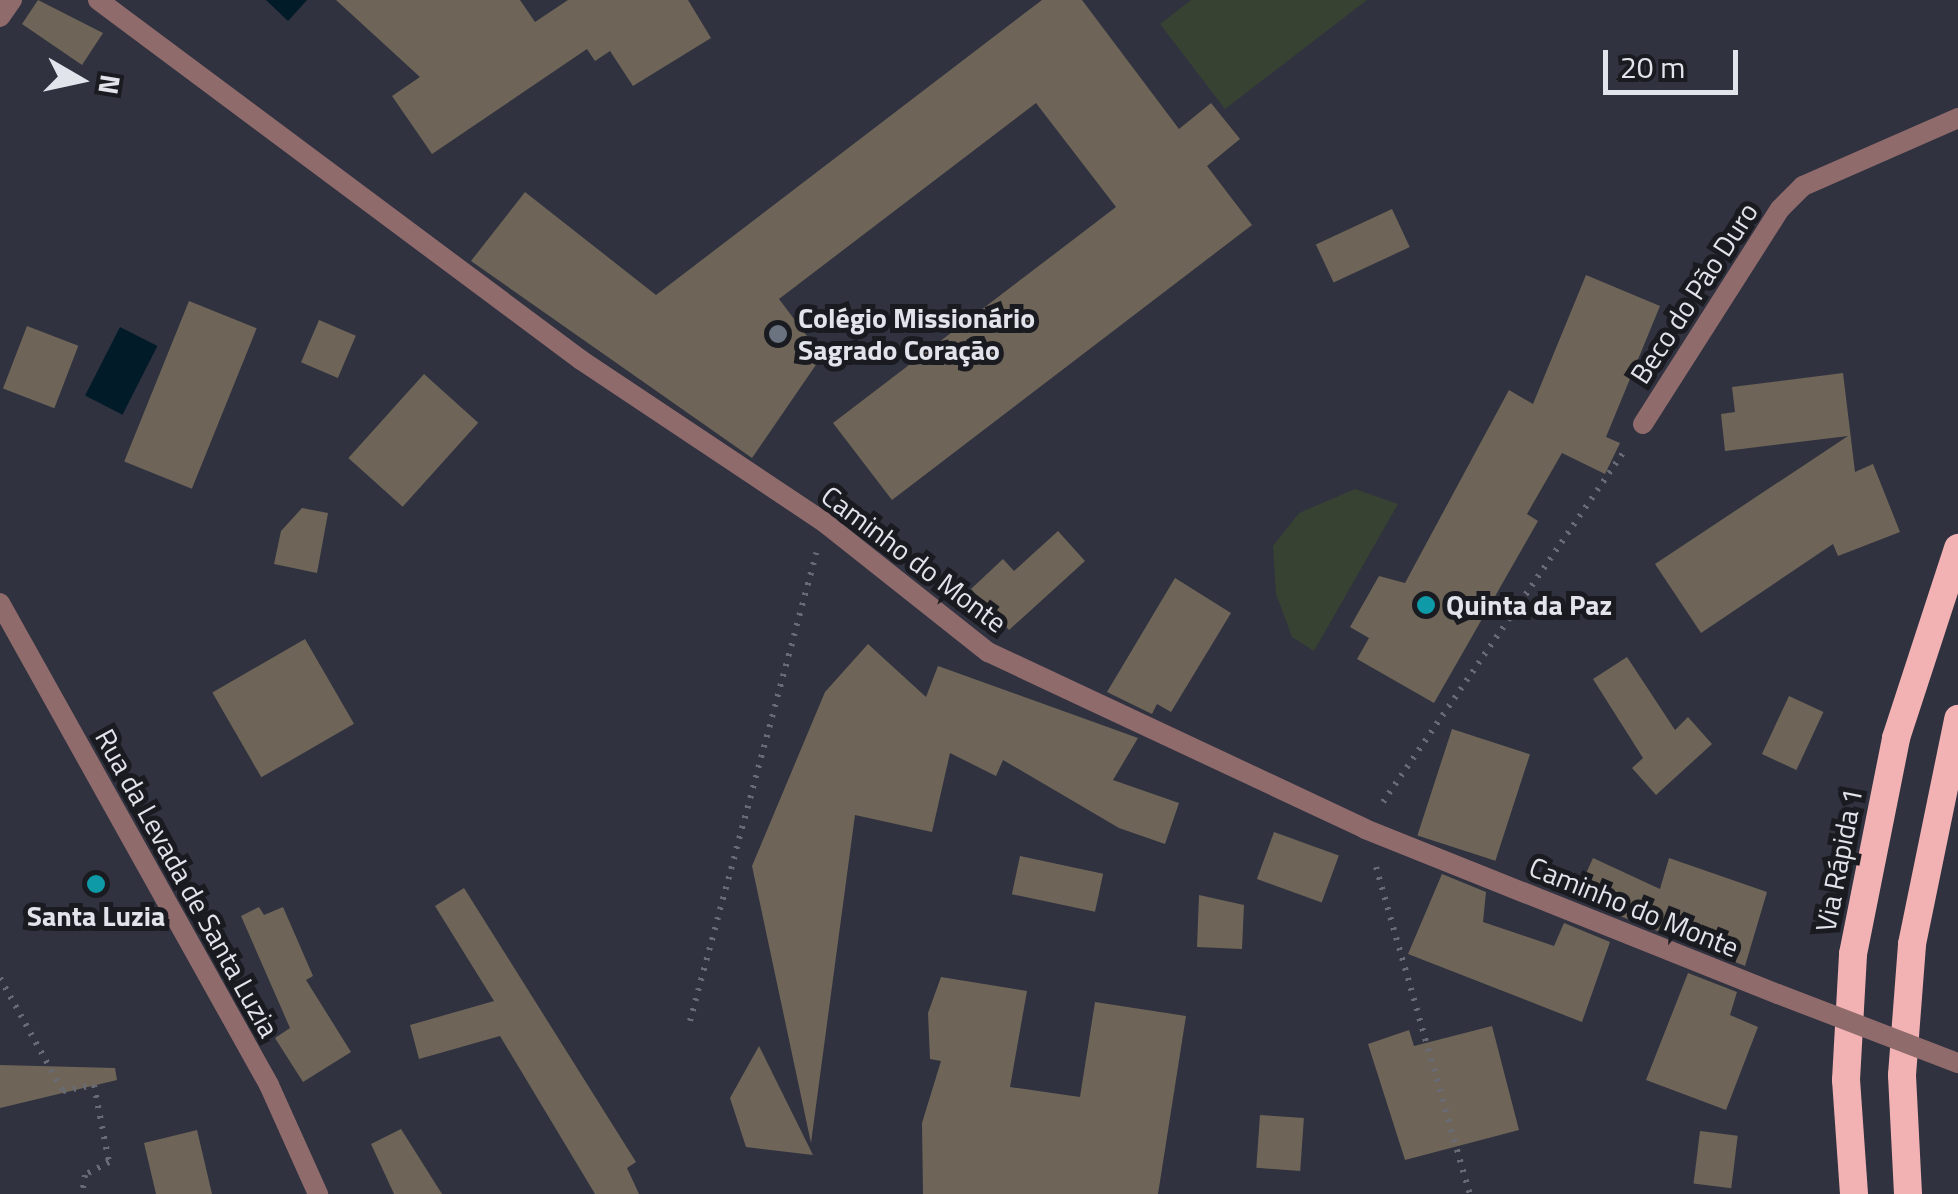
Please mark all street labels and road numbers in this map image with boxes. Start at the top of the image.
street label: Beco do Pão Duro [1623,196,1765,390]
street label: Caminho do Monte [815,479,1013,639]
street label: Rua da Levada de Santa Luzia [88,723,286,1043]
street label: Via Rápida 1 [1809,785,1869,935]
street label: Caminho do Monte [1524,850,1744,964]

